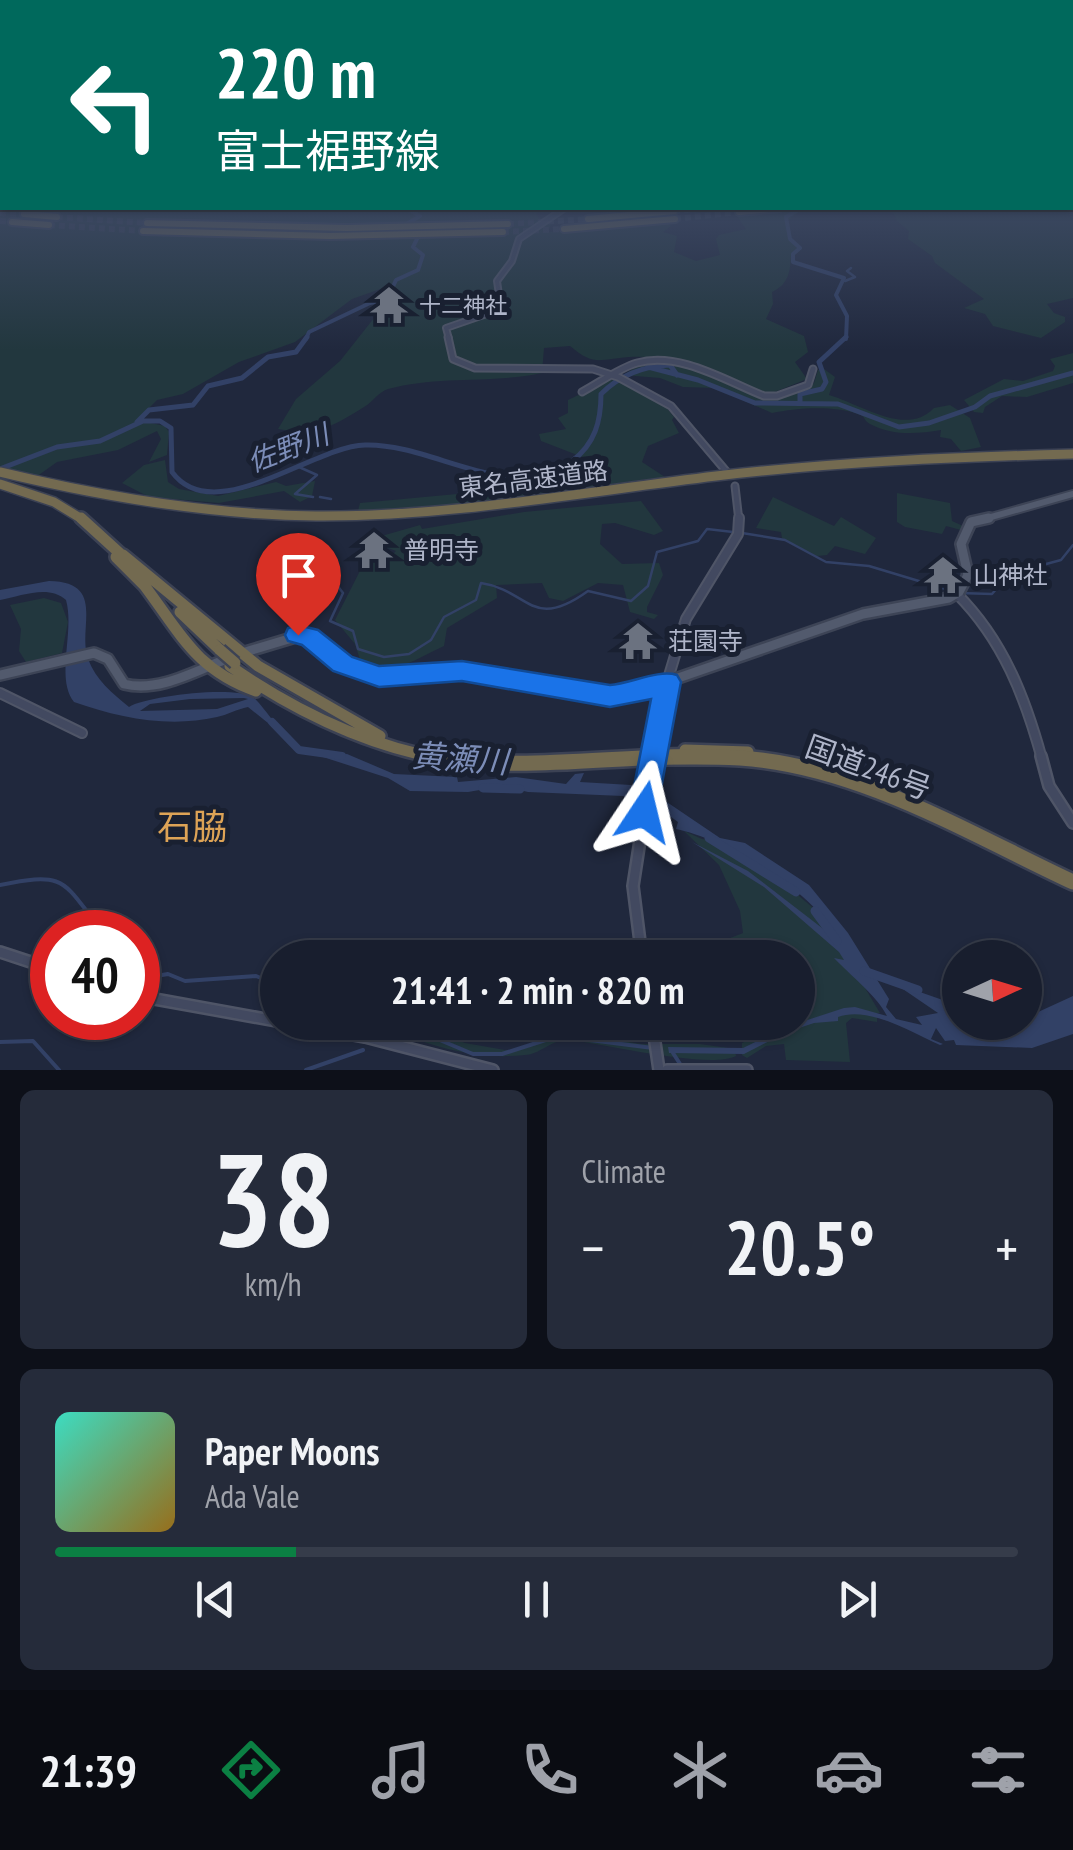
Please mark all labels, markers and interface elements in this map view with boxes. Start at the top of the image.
text: 220 m [215,27,376,117]
icon: left [50,40,180,170]
text: 富士裾野線 [215,121,440,179]
temple icon: 十二神社 [368,284,410,326]
place label: 十二神社 [419,291,507,319]
water label: 佐野川 [242,414,336,480]
street label: 東名高速道路 [457,454,609,504]
temple icon: 普明寺 [353,529,395,571]
pin [256,533,341,636]
place label: 普明寺 [404,534,479,566]
icon: arrive [271,548,326,603]
temple icon: 山神社 [922,554,964,596]
place label: 山神社 [973,559,1048,591]
temple icon: 荘園寺 [617,620,659,662]
place label: 荘園寺 [668,625,743,657]
street label: 国道246号 [801,726,936,807]
water label: 黄瀬川 [411,734,512,783]
position arrow [592,760,696,864]
district label: 石脇 [157,803,227,849]
speed limit sign: 40 [30,910,160,1040]
north arrow [942,940,1042,1040]
map controls [942,940,1042,1040]
text: 21:41 · 2 min · 820 m [391,965,684,1014]
text: 38 [211,1114,335,1282]
text: Climate [582,1150,666,1192]
text: 20.5° [724,1199,875,1296]
text: − [582,1212,604,1283]
text: + [995,1212,1018,1283]
text: km/h [245,1263,302,1305]
text: Paper Moons [205,1426,380,1475]
text: Ada Vale [205,1475,300,1517]
icon: previous [188,1572,243,1627]
icon: pause [509,1572,564,1627]
icon: next [830,1572,885,1627]
icon: directions [216,1735,286,1805]
icon: music [366,1735,436,1805]
icon: phone [515,1735,585,1805]
icon: climate [665,1735,735,1805]
icon: car [814,1735,884,1805]
icon: filters [963,1735,1033,1805]
text: 21:39 [40,1741,137,1799]

